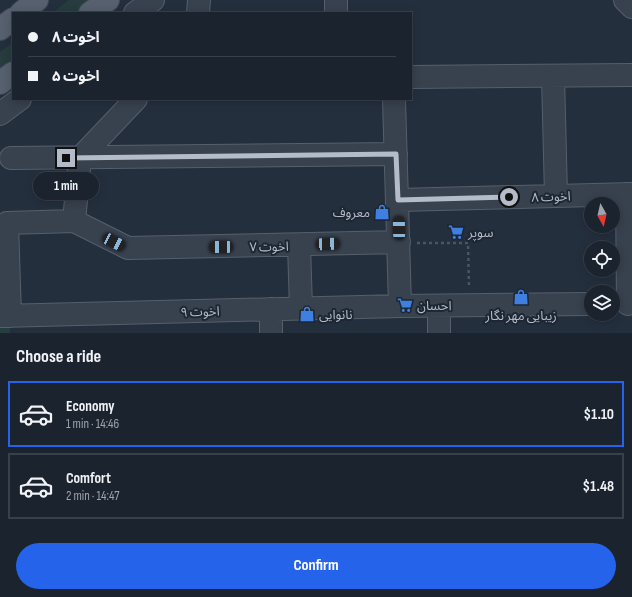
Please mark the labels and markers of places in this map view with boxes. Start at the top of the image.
shop icon: معروف [373,203,391,221]
place label: معروف [333,205,370,221]
supermarket icon: سوپر [447,223,465,241]
place label: سوپر [467,225,493,242]
shop icon: زیبایی مهر نگار [512,288,530,306]
supermarket icon: احسان [396,296,414,314]
place label: احسان [417,298,452,314]
shop icon: نانوایی [298,305,316,323]
place label: نانوایی [319,307,352,323]
place label: زیبایی مهر نگار [484,308,557,324]

